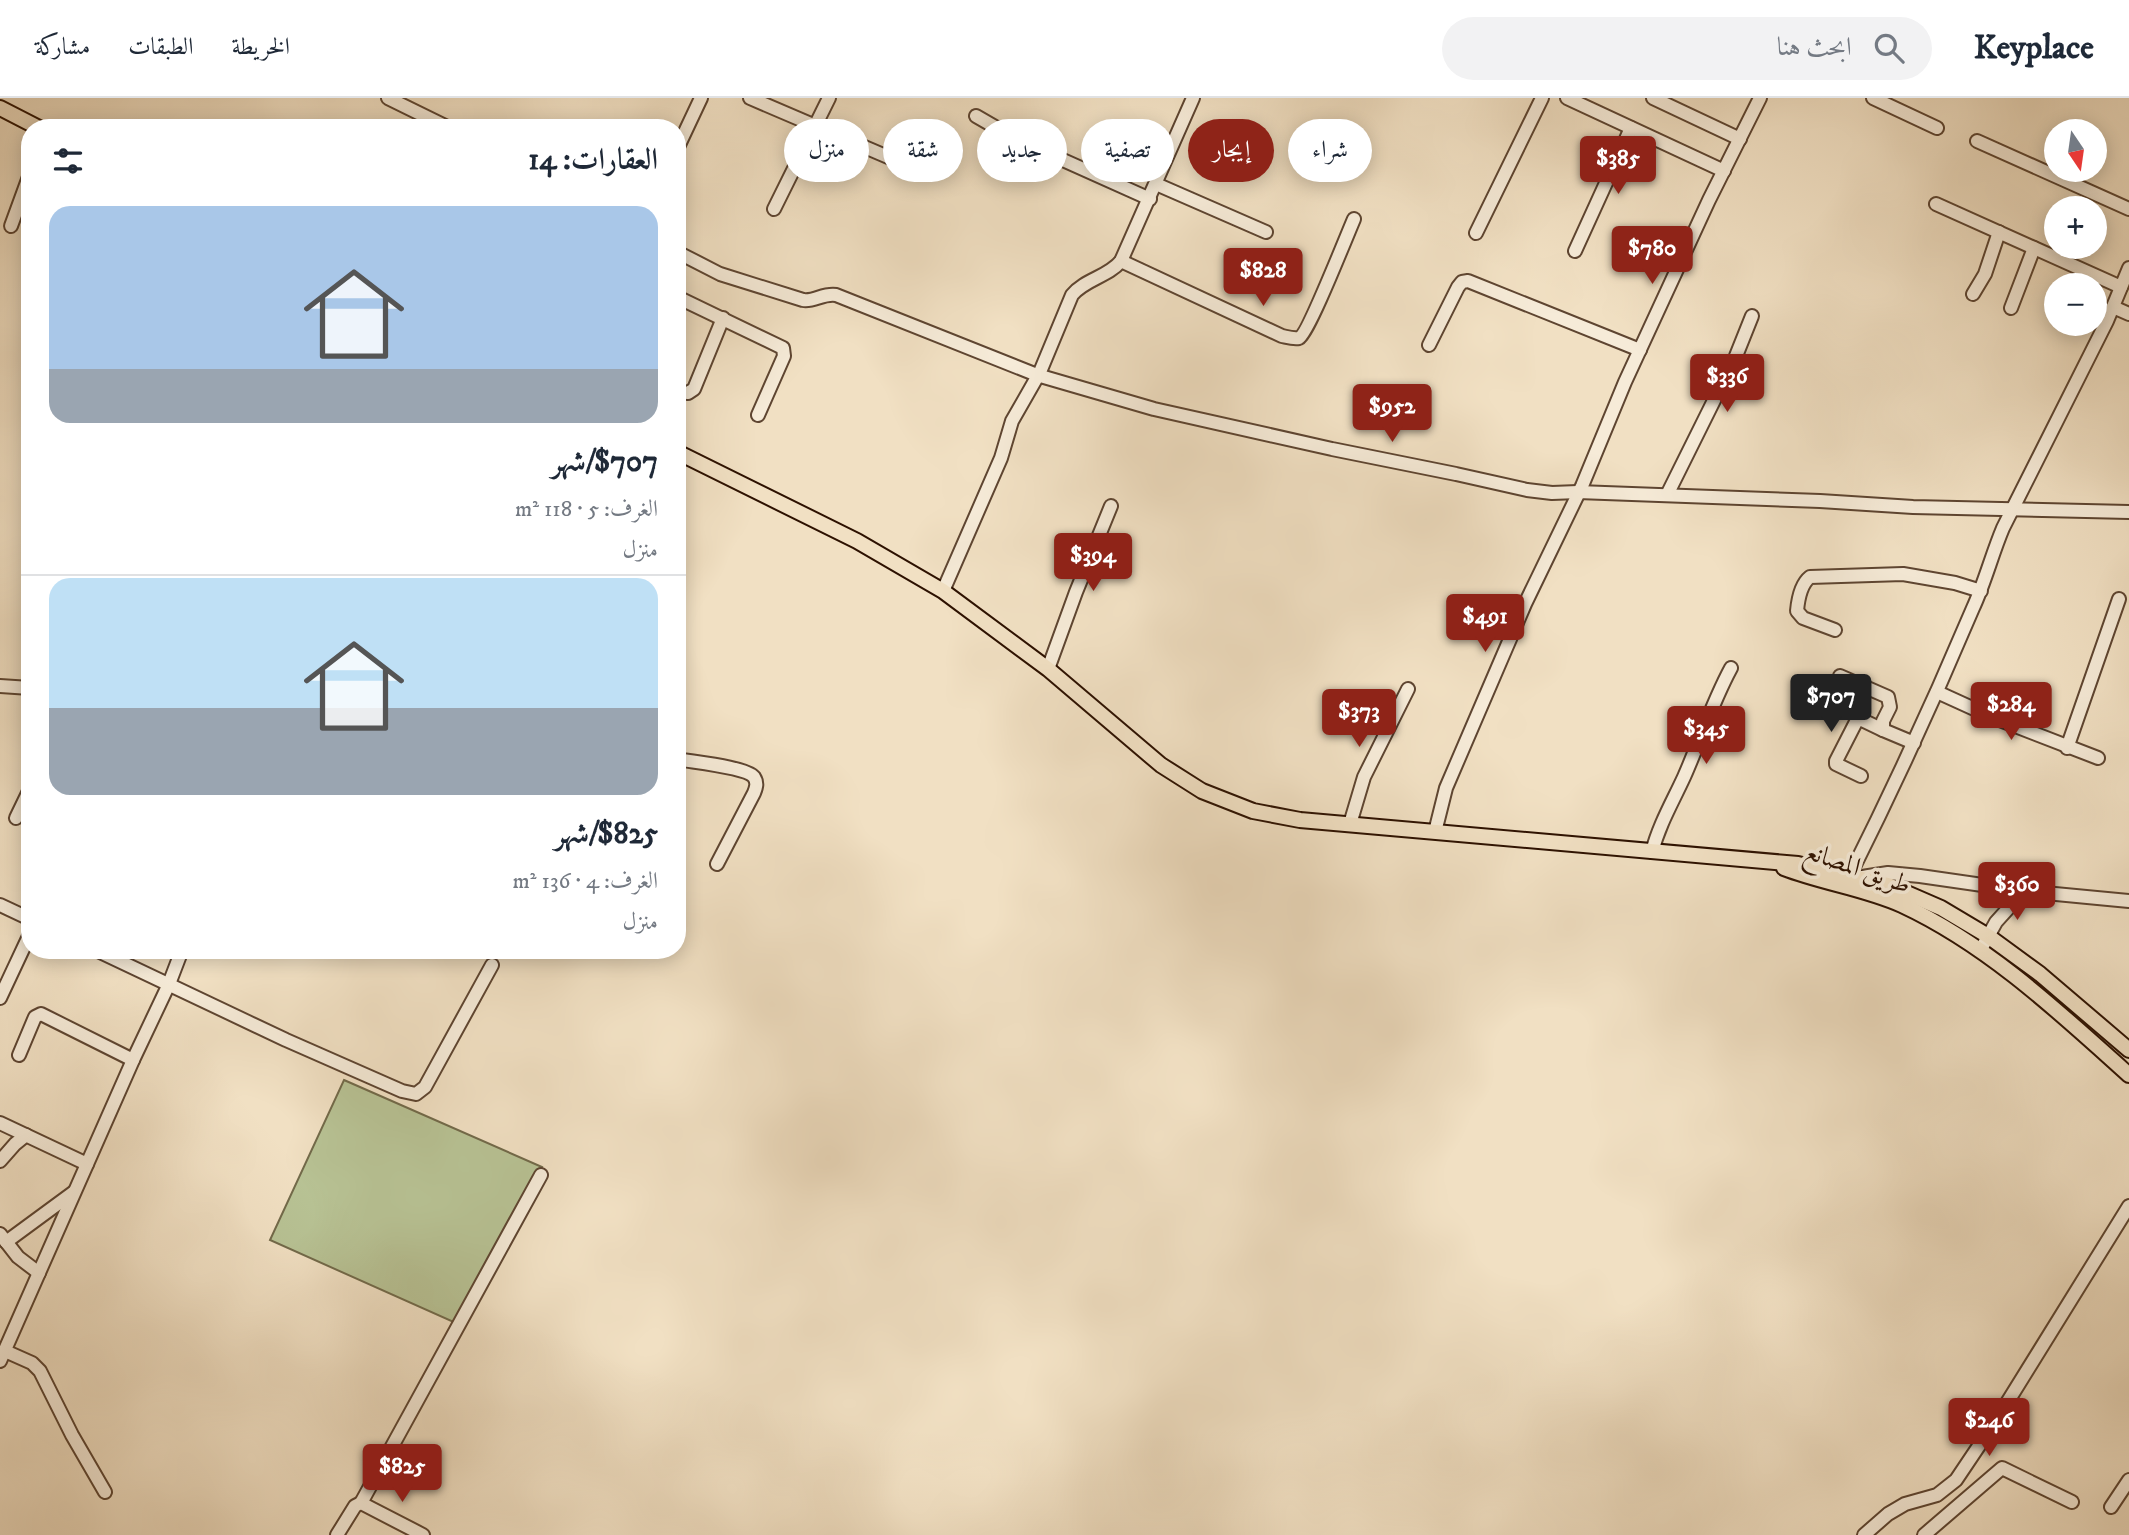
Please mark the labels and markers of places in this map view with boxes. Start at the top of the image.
pin: $385 [1577,136,1659,196]
pin: $780 [1611,226,1693,286]
pin: $828 [1222,248,1304,308]
pin: $336 [1686,354,1768,414]
pin: $952 [1351,384,1433,444]
pin: $394 [1052,533,1134,593]
pin: $491 [1444,594,1526,654]
pin: $707 [1790,674,1872,734]
pin: $284 [1970,682,2052,742]
pin: $373 [1318,690,1400,749]
pin: $345 [1665,706,1747,766]
pin: $360 [1976,862,2058,922]
pin: $246 [1948,1398,2030,1458]
pin: $825 [361,1444,443,1504]

